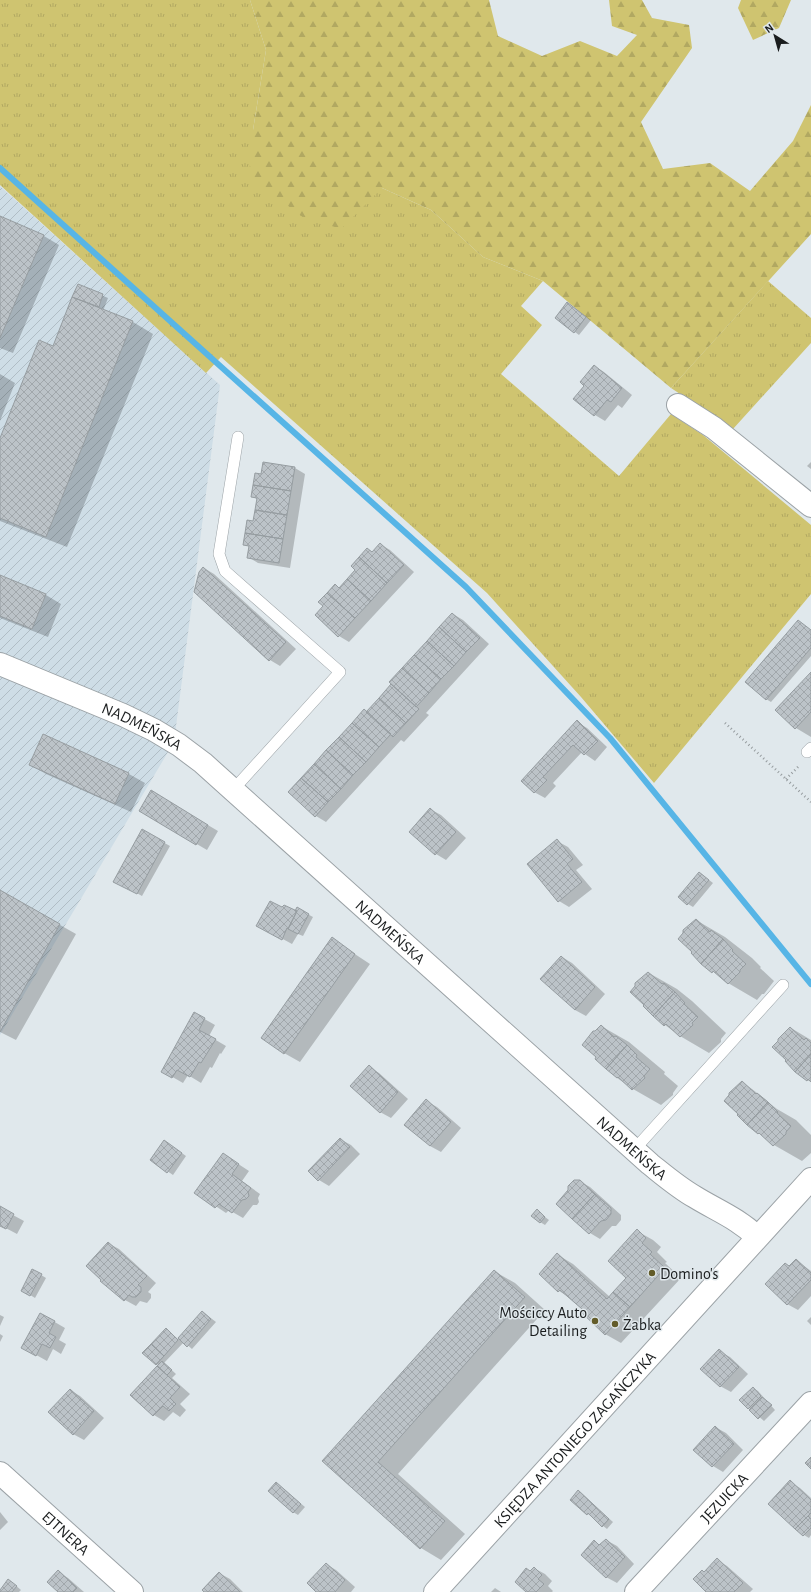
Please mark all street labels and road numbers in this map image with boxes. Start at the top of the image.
street label: NADMEŃSKA [99,700,184,754]
street label: NADMEŃSKA [352,897,428,967]
street label: NADMEŃSKA [593,1113,670,1183]
street label: KSIĘDZA ANTONIEGO ZAGAŃCZYKA [491,1349,659,1531]
street label: JEZUICKA [698,1470,751,1526]
street label: EJTNERA [39,1508,92,1558]

